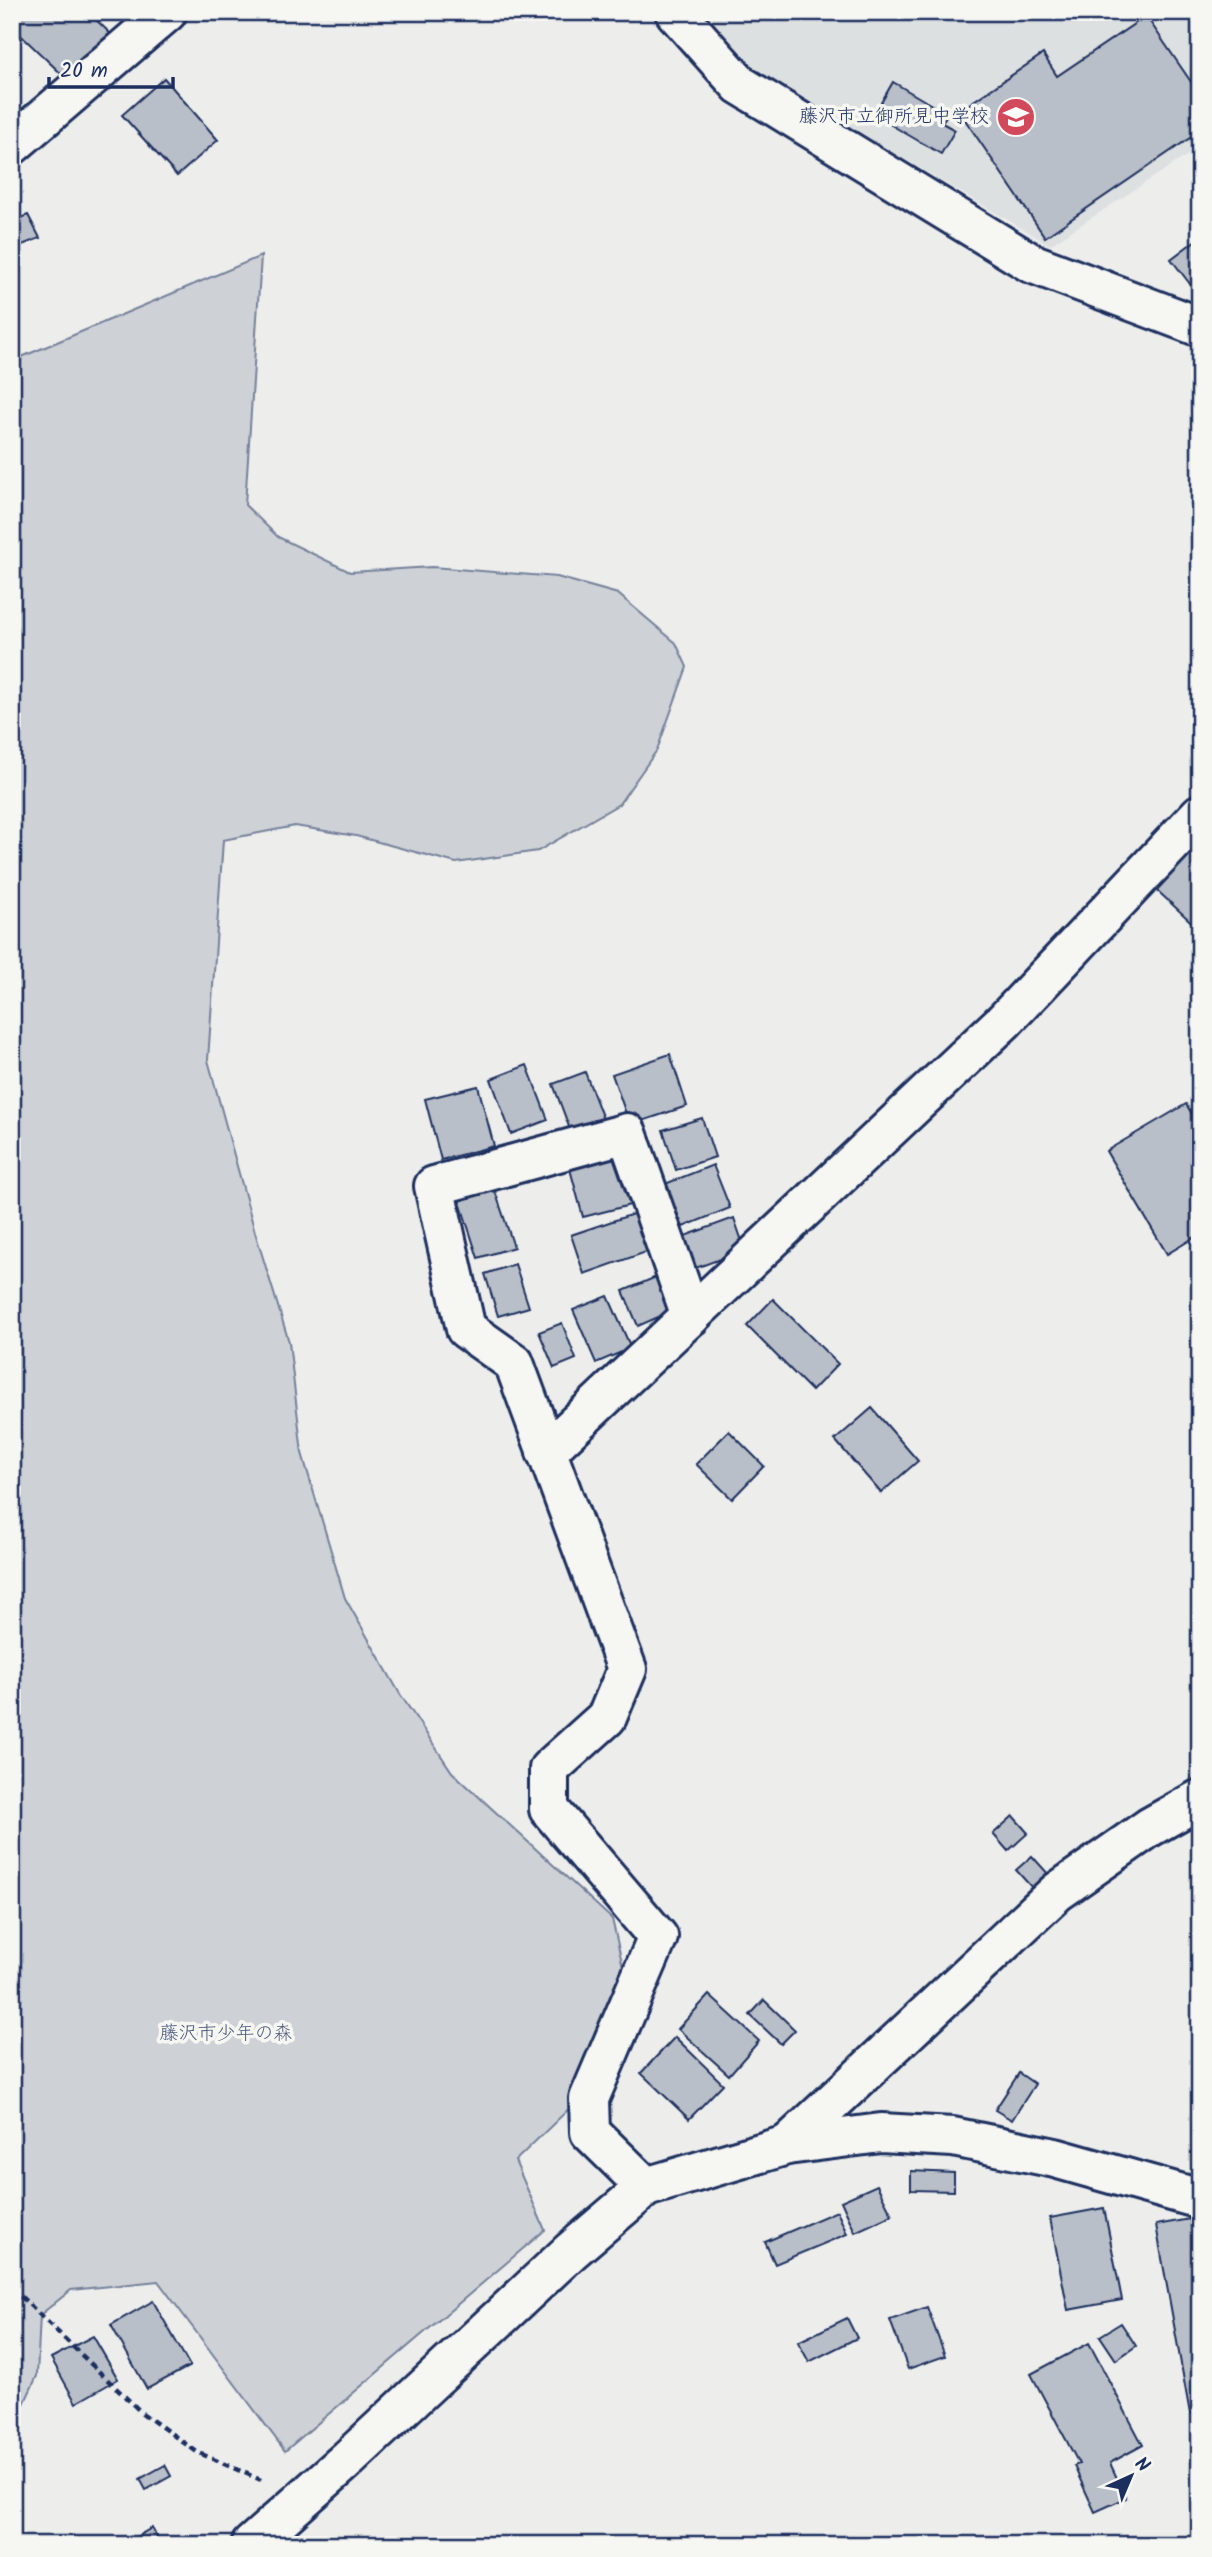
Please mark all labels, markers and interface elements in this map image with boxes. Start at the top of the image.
scale bar [49,46,173,90]
text: 20 m [60,55,108,88]
school or university icon: 藤沢市立御所見中学校 [995,96,1037,138]
place label: 藤沢市立御所見中学校 [799,102,989,132]
park label: 藤沢市少年の森 [159,2019,293,2049]
north arrow [1096,2442,1166,2512]
text: N [1127,2450,1156,2480]

